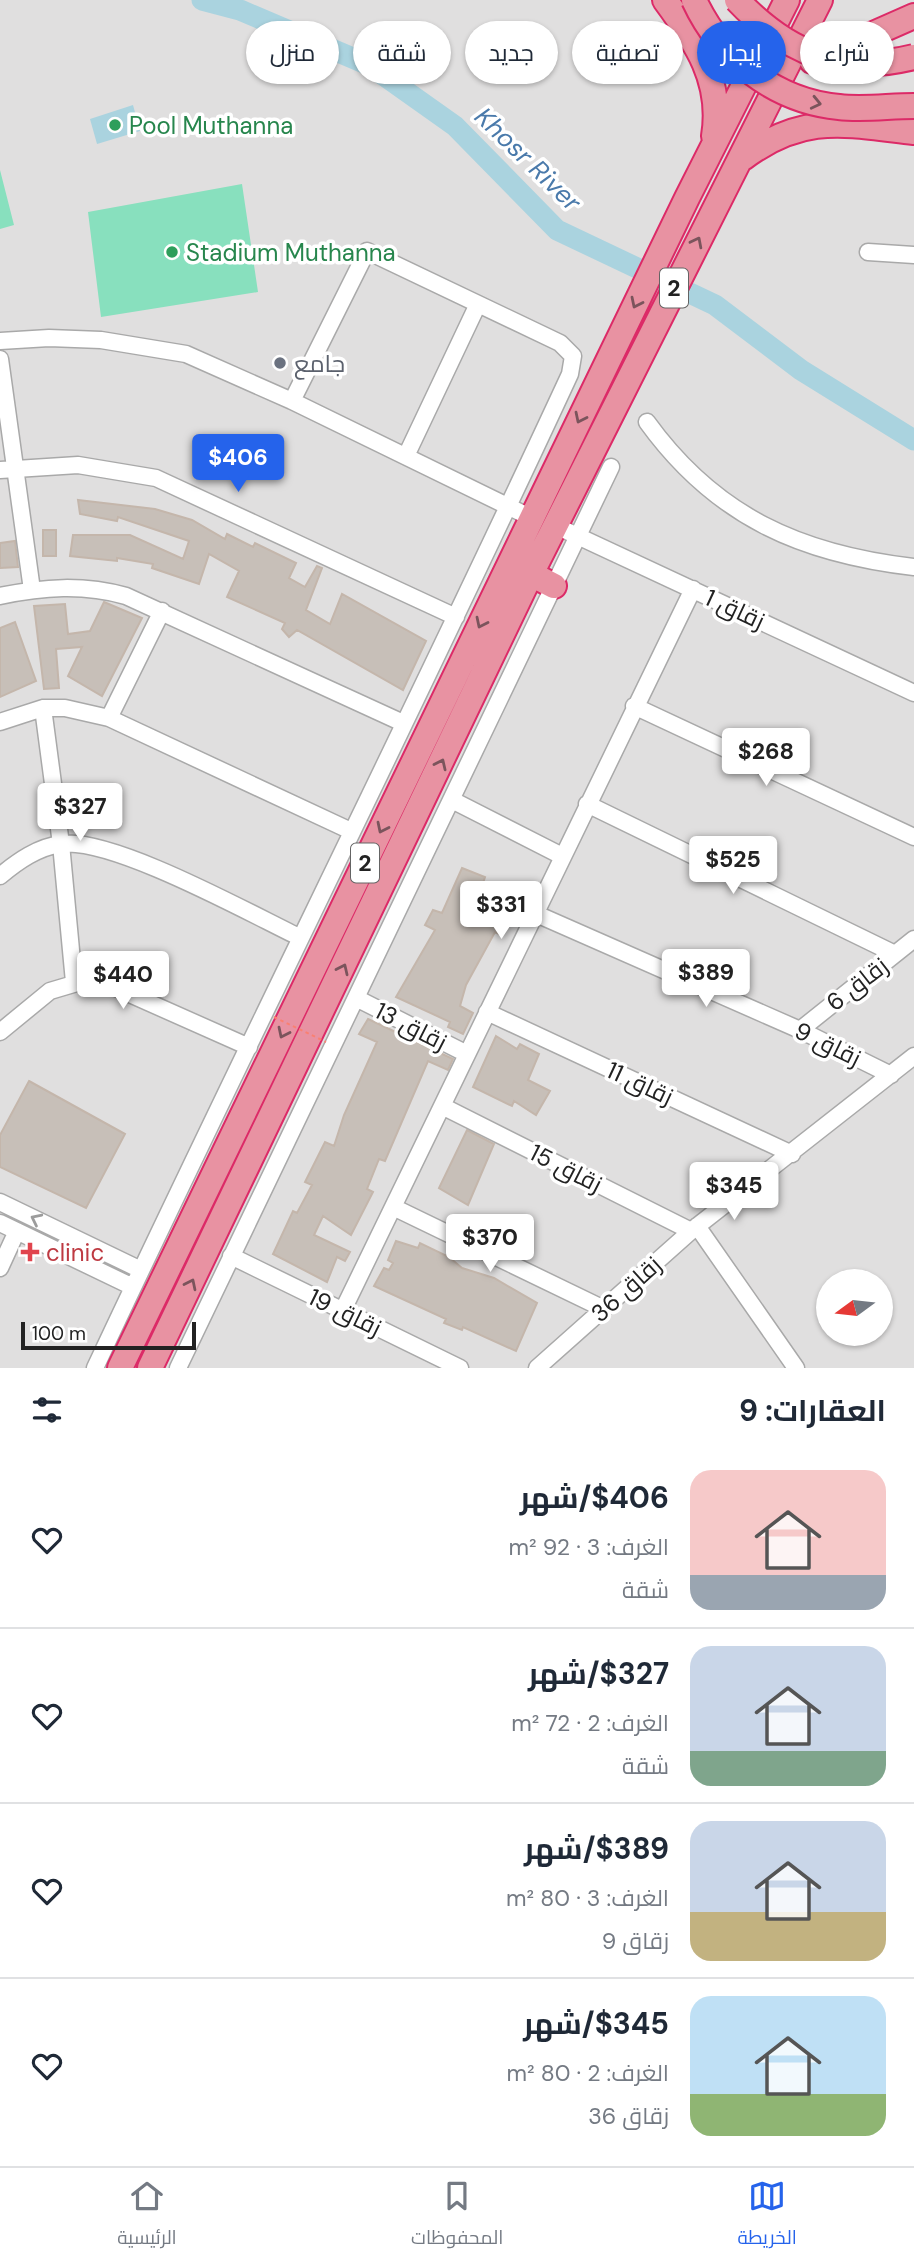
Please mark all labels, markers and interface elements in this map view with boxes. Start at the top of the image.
chip: منزل [246,21,339,84]
chip: شقة [353,21,451,84]
chip: جديد [465,21,558,84]
chip: تصفية [572,21,683,84]
chip: إيجار [697,21,786,84]
chip: شراء [800,21,894,84]
one-way arrow [810,95,822,109]
water label: Khosr River [467,100,590,219]
place label: Pool Muthanna [129,110,293,141]
marker: Pool Muthanna [107,117,123,133]
place label: Stadium Muthanna [186,237,396,268]
one-way arrow [689,237,703,249]
marker: Stadium Muthanna [164,244,180,260]
road number: 2 [660,268,688,308]
one-way arrow [630,296,644,308]
place label: جامع [294,348,345,380]
marker: جامع [272,355,288,371]
one-way arrow [574,411,588,423]
pin: $406 [197,434,279,494]
text: $406 [208,442,268,472]
street label: زقاق 1 [700,582,770,636]
one-way arrow [475,616,489,628]
pin: $268 [725,728,807,788]
text: $268 [738,736,794,766]
one-way arrow [432,759,446,771]
pin: $327 [39,784,121,843]
text: $327 [53,791,107,821]
one-way arrow [377,821,391,833]
pin: $525 [692,836,774,896]
road number: 2 [351,844,379,883]
text: $525 [705,844,761,874]
pin: $331 [460,881,542,941]
text: $331 [476,889,526,919]
pin: $389 [665,950,747,1009]
street label: زقاق 6 [820,950,894,1018]
pin: $440 [82,951,164,1011]
text: $389 [678,957,734,987]
text: $440 [93,959,153,989]
one-way arrow [334,964,348,976]
street label: زقاق 13 [370,995,452,1057]
street label: زقاق 9 [790,1015,866,1073]
one-way arrow [278,1026,292,1038]
street label: زقاق 11 [602,1054,678,1112]
street label: زقاق 15 [525,1137,607,1199]
pin: $345 [693,1162,775,1222]
text: $345 [705,1170,763,1200]
one-way arrow [31,1214,43,1228]
pin: $370 [449,1214,531,1274]
text: $370 [462,1222,518,1252]
place label: clinic [46,1237,104,1268]
marker: clinic [20,1242,40,1262]
street label: زقاق 36 [584,1249,668,1329]
north arrow [816,1269,892,1346]
map controls [816,1269,893,1346]
one-way arrow [182,1279,196,1292]
street label: زقاق 19 [303,1281,387,1343]
scale bar [21,1319,196,1351]
text: 100 m [32,1321,86,1346]
icon: filters [28,1391,66,1429]
text: العقارات: 9 [739,1391,886,1430]
text: $406/شهر [520,1478,669,1517]
icon: home [746,1498,830,1582]
icon: heart [28,1521,66,1559]
text: الغرف: 3 · 92 m² [509,1532,669,1562]
text: شقة [622,1575,669,1605]
text: $327/شهر [528,1654,669,1693]
icon: home [746,1674,830,1758]
icon: heart [28,1697,66,1735]
text: الغرف: 2 · 72 m² [511,1708,669,1738]
text: شقة [622,1751,669,1781]
text: $389/شهر [524,1829,669,1868]
icon: home [746,1849,830,1933]
icon: heart [28,1872,66,1910]
text: الغرف: 3 · 80 m² [506,1883,669,1913]
text: زقاق 9 [602,1926,669,1956]
text: $345/شهر [523,2004,669,2043]
icon: home [746,2024,830,2108]
icon: heart [28,2047,66,2085]
text: الغرف: 2 · 80 m² [506,2058,669,2088]
text: زقاق 36 [588,2101,669,2131]
tab: الرئيسية [117,2177,177,2255]
tab: المحفوظات [411,2177,503,2255]
tab: الخريطة [738,2177,797,2255]

